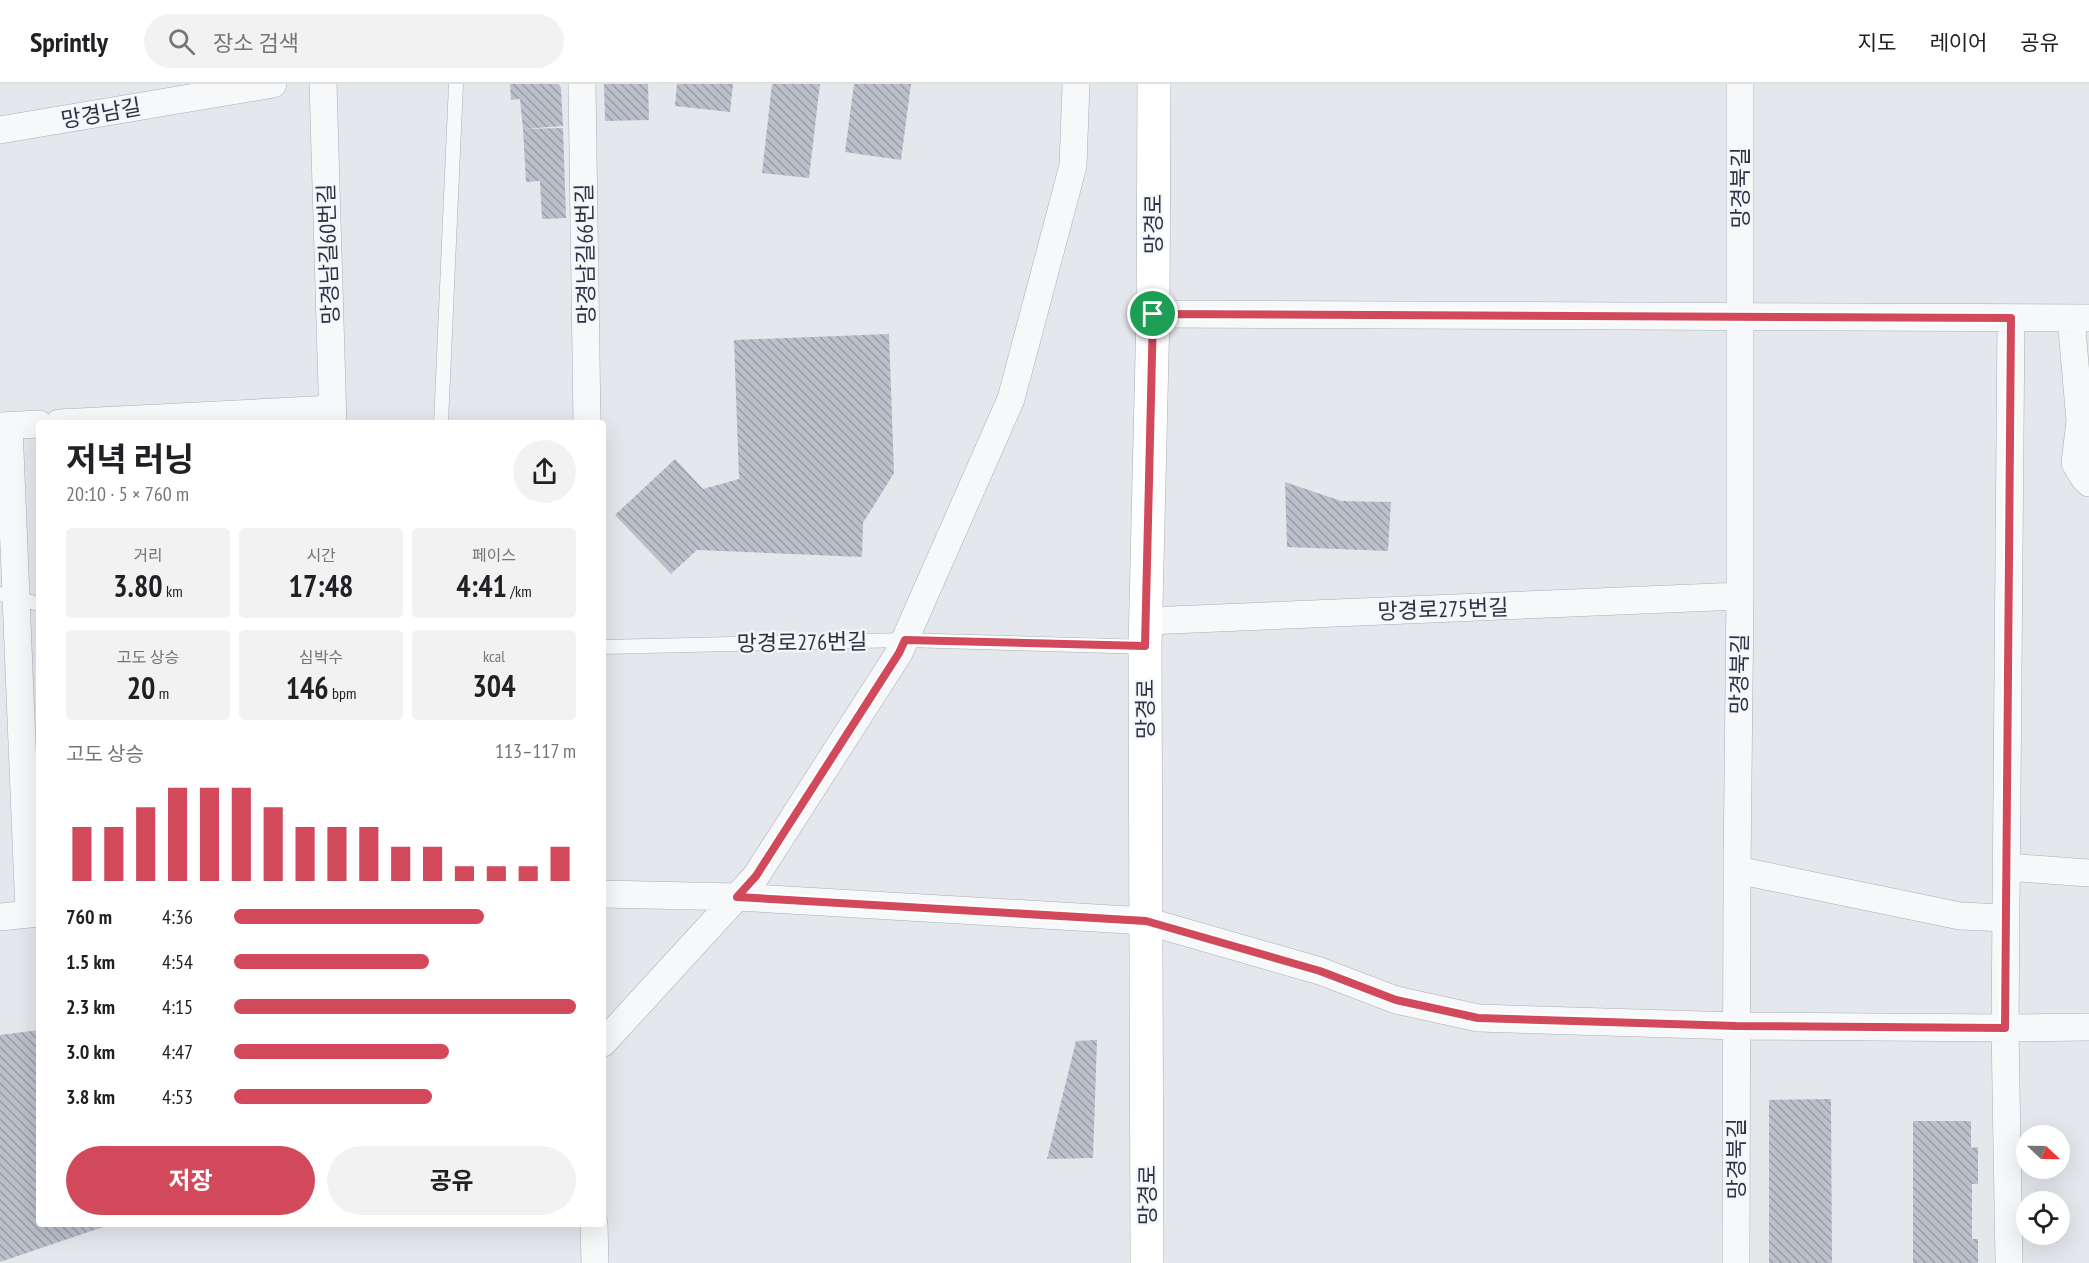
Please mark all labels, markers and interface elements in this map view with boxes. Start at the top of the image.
search box [144,14,564,68]
text: Sprintly [30,23,108,60]
icon: search [165,25,198,58]
text: 장소 검색 [213,29,299,57]
text: 지도 [1858,29,1896,56]
text: 레이어 [1929,29,1987,56]
text: 공유 [2020,29,2059,56]
street label: 망경남길 [59,92,143,134]
street label: 망경북길 [1726,148,1754,228]
street label: 망경남길60번길 [312,183,344,325]
street label: 망경남길66번길 [570,183,600,325]
street label: 망경로 [1139,194,1167,254]
pin [1127,288,1178,339]
icon: arrive [1136,297,1169,330]
text: 저녁 러닝 [66,437,194,480]
button: share [513,440,576,503]
text: 20:10 · 5 × 760 m [66,481,189,507]
text: 거리 [133,545,163,565]
text: 시간 [306,545,336,565]
text: 페이스 [472,545,516,565]
text: 3.80 [113,566,163,605]
text: 17:48 [289,566,353,605]
text: 4:41 [456,566,507,605]
text: km [163,581,183,601]
text: /km [507,581,532,601]
street label: 망경로275번길 [1377,593,1509,625]
street label: 망경로276번길 [736,627,868,657]
street label: 망경북길 [1724,633,1754,715]
text: kcal [483,646,505,666]
text: 고도 상승 [117,647,179,667]
text: 심박수 [299,647,343,667]
text: 304 [472,666,516,705]
text: 20 [127,668,155,707]
text: 146 [286,668,329,707]
street label: 망경로 [1131,679,1159,739]
text: m [155,683,169,703]
text: bpm [329,683,356,703]
text: 113–117 m [495,738,576,764]
text: 고도 상승 [66,741,144,767]
text: 760 m [66,904,112,930]
text: 4:36 [162,904,193,930]
text: 1.5 km [66,949,115,975]
text: 4:54 [162,949,193,975]
text: 2.3 km [66,994,115,1020]
text: 4:15 [162,994,193,1020]
text: 3.0 km [66,1039,115,1065]
text: 4:47 [162,1039,193,1065]
text: 3.8 km [66,1084,115,1110]
text: 4:53 [162,1084,193,1110]
street label: 망경북길 [1722,1119,1750,1199]
north arrow [2016,1125,2070,1179]
map controls [2016,1125,2070,1245]
button: 저장 [66,1146,315,1215]
button: 공유 [327,1146,576,1215]
street label: 망경로 [1133,1165,1161,1225]
button: locate [2016,1191,2070,1245]

